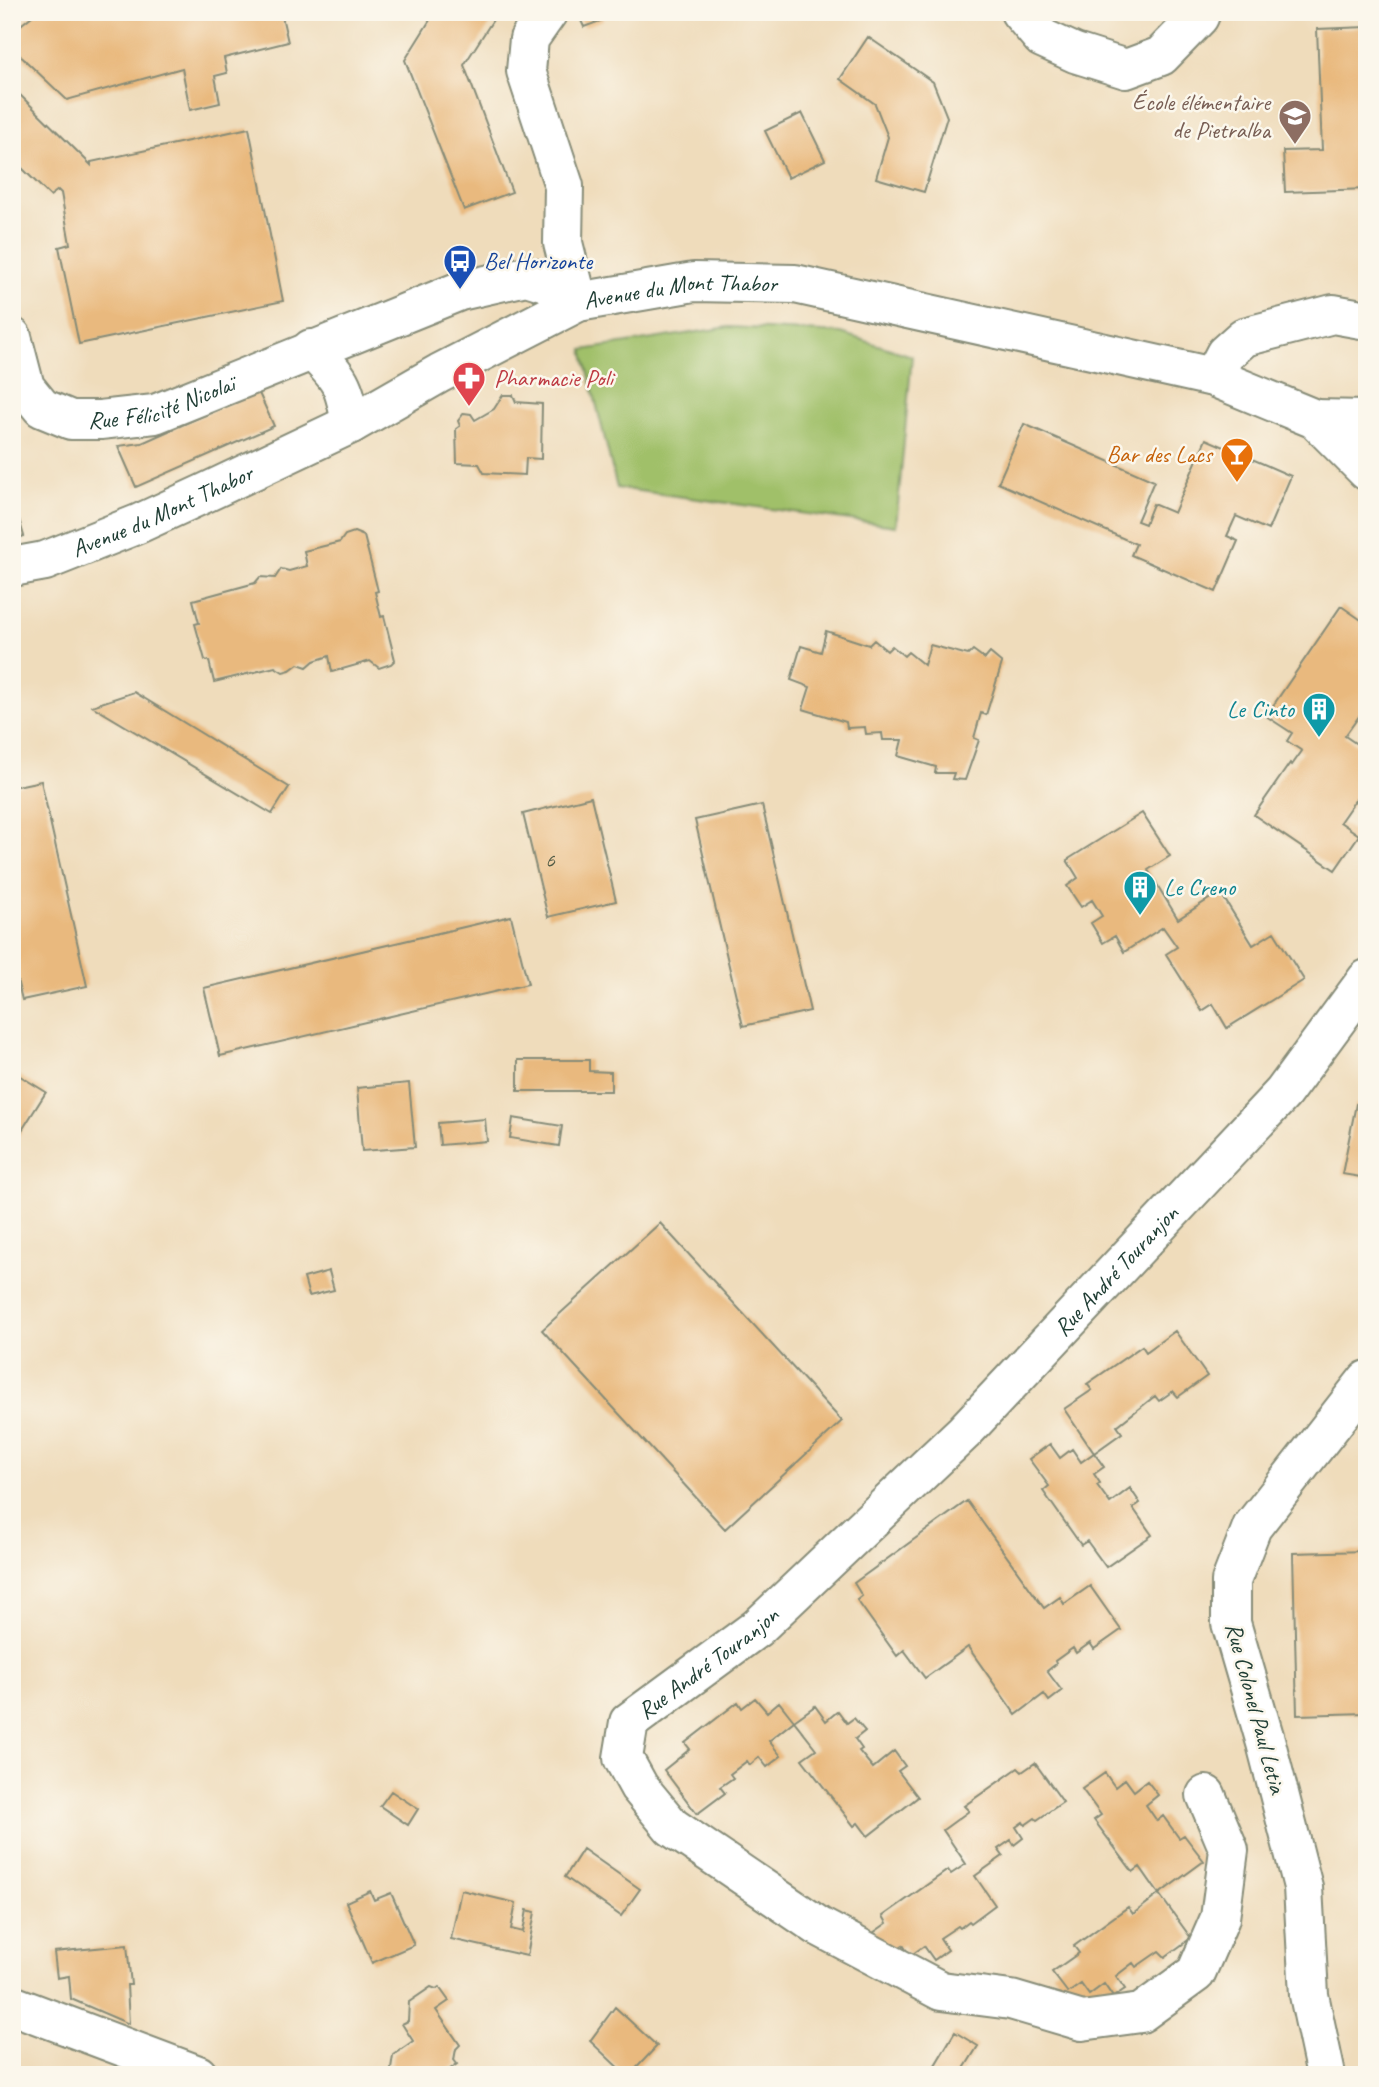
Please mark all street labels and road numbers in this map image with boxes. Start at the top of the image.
street label: Avenue du Mont Thabor [581,267,780,316]
street label: Rue Félicité Nicolaï [88,367,243,435]
street label: Avenue du Mont Thabor [67,457,260,564]
street label: Rue André Touranjon [1047,1198,1186,1342]
street label: Rue André Touranjon [632,1600,786,1726]
street label: Rue Colonel Paul Letia [1219,1619,1294,1798]

